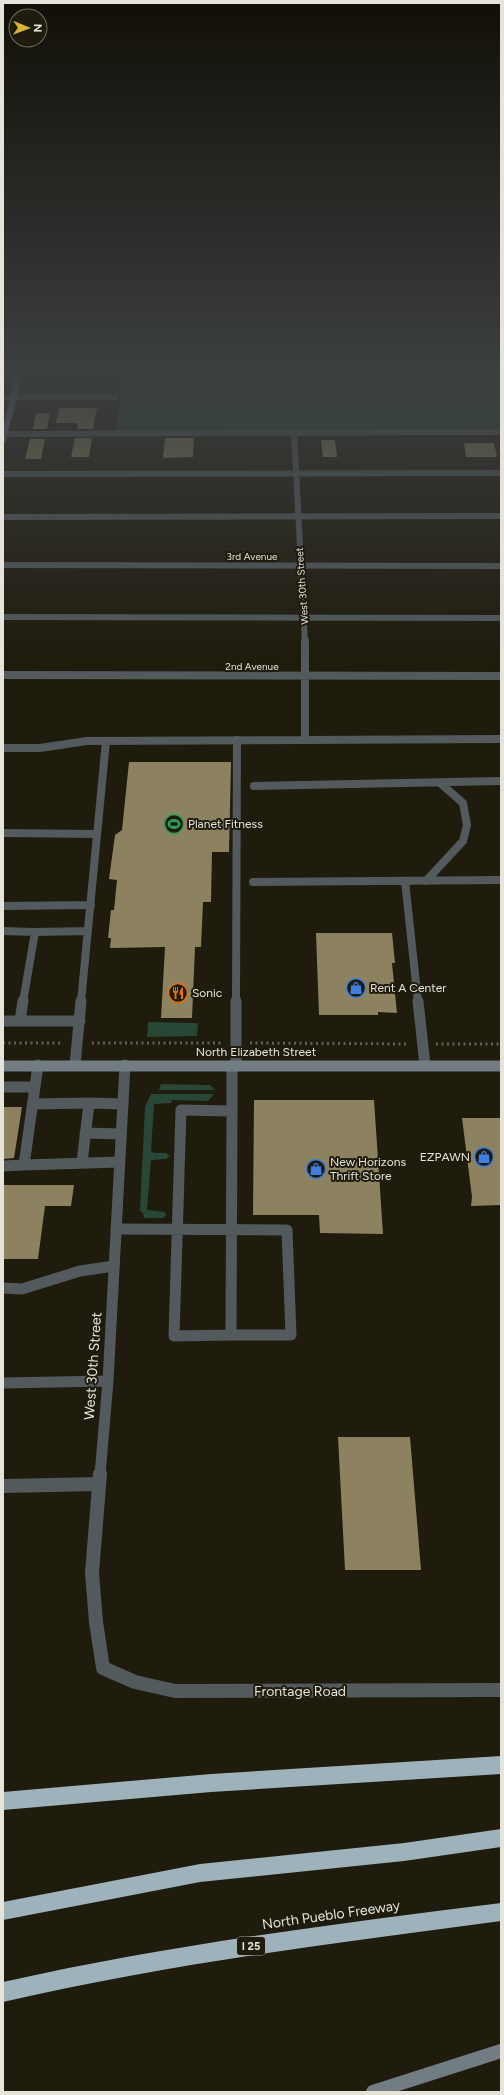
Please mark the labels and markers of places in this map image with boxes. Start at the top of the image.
sports icon: Planet Fitness [163,813,185,835]
place label: Planet Fitness [188,817,263,831]
shop icon: Rent A Center [345,977,367,999]
place label: Rent A Center [370,981,446,995]
restaurant icon: Sonic [167,982,189,1004]
place label: Sonic [192,986,223,1000]
shop icon: EZPAWN [473,1146,495,1168]
place label: EZPAWN [420,1150,470,1164]
place label: New Horizons Thrift Store [330,1155,406,1183]
shop icon: New Horizons Thrift Store [305,1158,327,1180]

